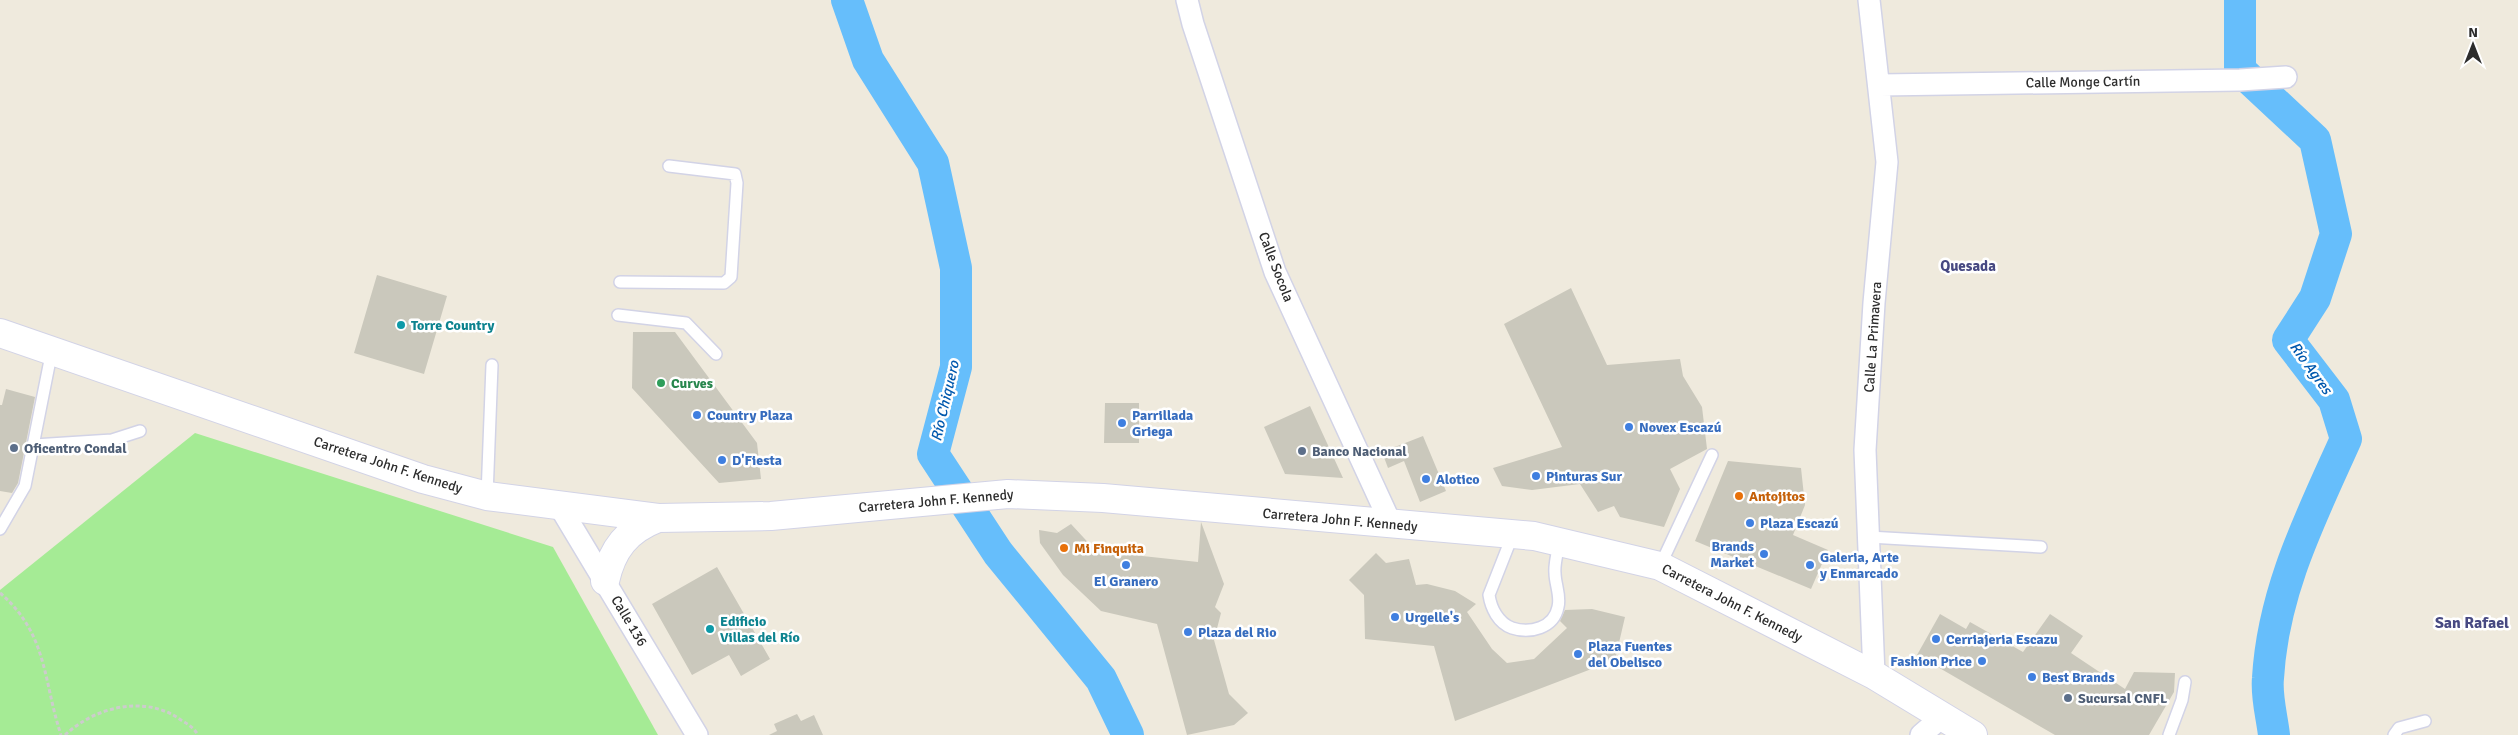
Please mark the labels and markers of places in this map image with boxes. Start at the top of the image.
place label: Torre Country [411,317,495,334]
marker: Torre Country [395,319,407,331]
place label: Curves [671,375,713,392]
marker: Curves [655,377,667,389]
place label: Country Plaza [707,407,793,424]
place label: Parrillada Griega [1132,407,1193,440]
marker: Country Plaza [691,409,703,421]
marker: Parrillada Griega [1116,417,1128,429]
place label: Novex Escazú [1639,419,1722,436]
marker: Novex Escazú [1623,421,1635,433]
place label: Oficentro Condal [24,440,127,457]
marker: Oficentro Condal [8,442,20,454]
place label: Banco Nacional [1312,443,1407,460]
marker: Banco Nacional [1296,445,1308,457]
place label: D'Fiesta [732,452,782,469]
marker: D'Fiesta [716,454,728,466]
place label: Pinturas Sur [1546,468,1622,485]
marker: Pinturas Sur [1530,470,1542,482]
place label: Alotico [1436,471,1480,488]
marker: Alotico [1420,473,1432,485]
place label: Antojitos [1749,488,1805,505]
marker: Antojitos [1733,490,1745,502]
place label: Plaza Escazú [1760,515,1839,532]
marker: Plaza Escazú [1744,517,1756,529]
place label: Brands Market [1710,538,1755,571]
place label: Mi Finquita [1074,540,1144,557]
marker: Mi Finquita [1058,542,1070,554]
marker: Brands Market [1758,548,1770,560]
place label: Galeria, Arte y Enmarcado [1819,549,1899,582]
marker: El Granero [1120,559,1132,571]
marker: Galeria, Arte y Enmarcado [1804,559,1816,571]
place label: El Granero [1094,573,1158,590]
place label: Urgelle's [1405,609,1459,626]
marker: Urgelle's [1389,611,1401,623]
place label: Edificio Villas del Río [720,613,800,646]
marker: Edificio Villas del Río [704,623,716,635]
place label: Plaza del Rio [1198,624,1276,641]
marker: Plaza del Rio [1182,626,1194,638]
place label: Cerriajeria Escazu [1946,631,2058,648]
marker: Cerriajeria Escazu [1930,633,1942,645]
place label: Plaza Fuentes del Obelisco [1588,638,1672,671]
marker: Plaza Fuentes del Obelisco [1572,648,1584,660]
place label: Fashion Price [1890,653,1972,670]
marker: Fashion Price [1976,655,1988,667]
place label: Best Brands [2042,669,2115,686]
marker: Best Brands [2026,671,2038,683]
place label: Sucursal CNFL [2078,690,2168,707]
marker: Sucursal CNFL [2062,692,2074,704]

